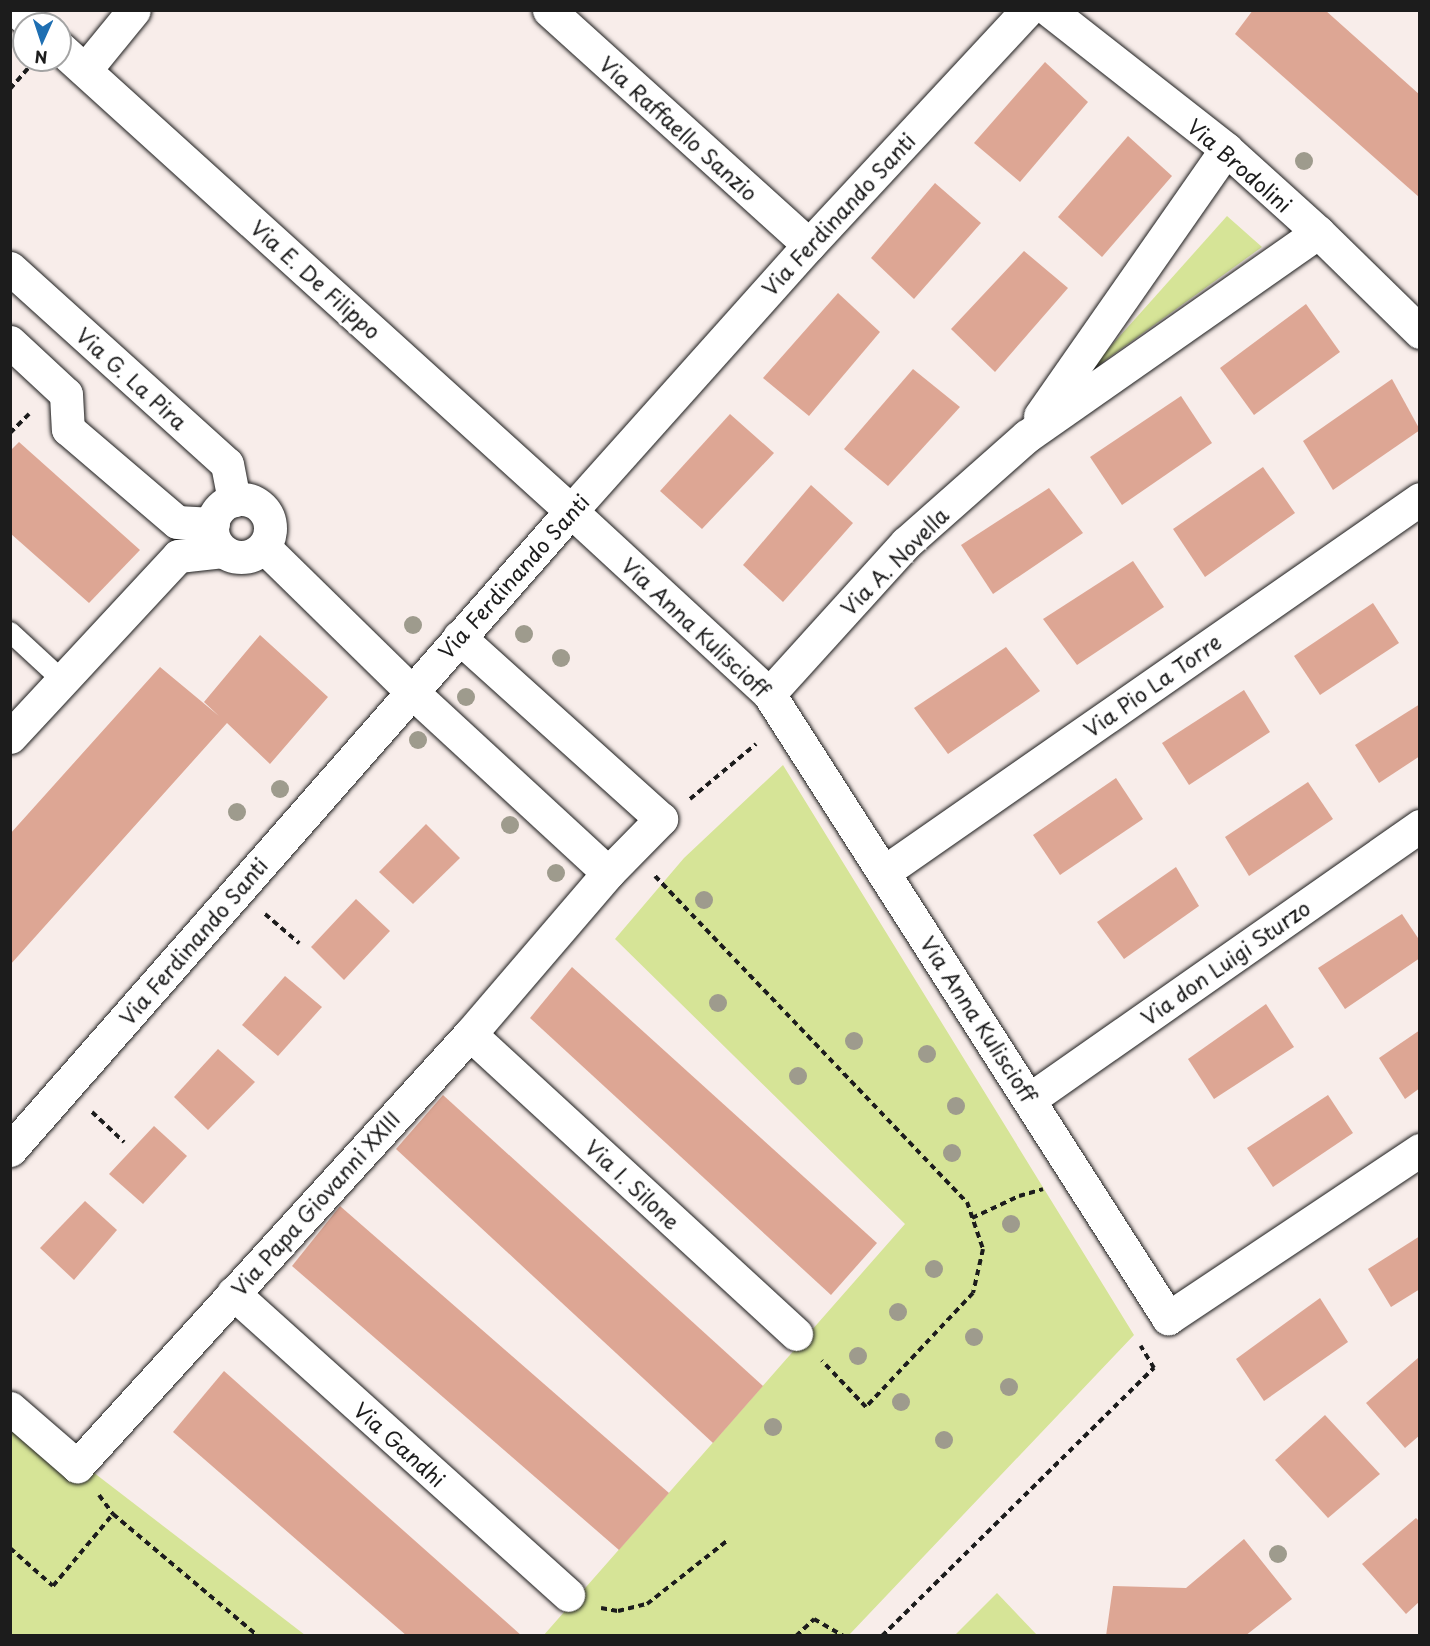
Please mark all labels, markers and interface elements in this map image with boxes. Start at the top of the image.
north arrow [12,12,72,72]
text: N [34,46,48,70]
street label: Via Raffaello Sanzio [595,51,763,205]
street label: Via Brodolini [1183,113,1297,217]
street label: Via Ferdinando Santi [756,127,920,301]
street label: Via E. De Filippo [246,214,386,344]
street label: Via G. La Pira [71,321,193,435]
street label: Via Ferdinando Santi [432,488,594,664]
street label: Via A. Novella [835,502,953,620]
street label: Via Anna Kuliscioff [617,552,775,702]
street label: Via Pio La Torre [1079,628,1225,742]
street label: Via Ferdinando Santi [113,852,273,1030]
street label: Via don Luigi Sturzo [1135,894,1315,1030]
street label: Via Anna Kuliscioff [916,931,1042,1107]
street label: Via Papa Giovanni XXIII [225,1106,405,1300]
street label: Via I. Silone [581,1134,685,1234]
street label: Via Gandhi [349,1397,451,1491]

